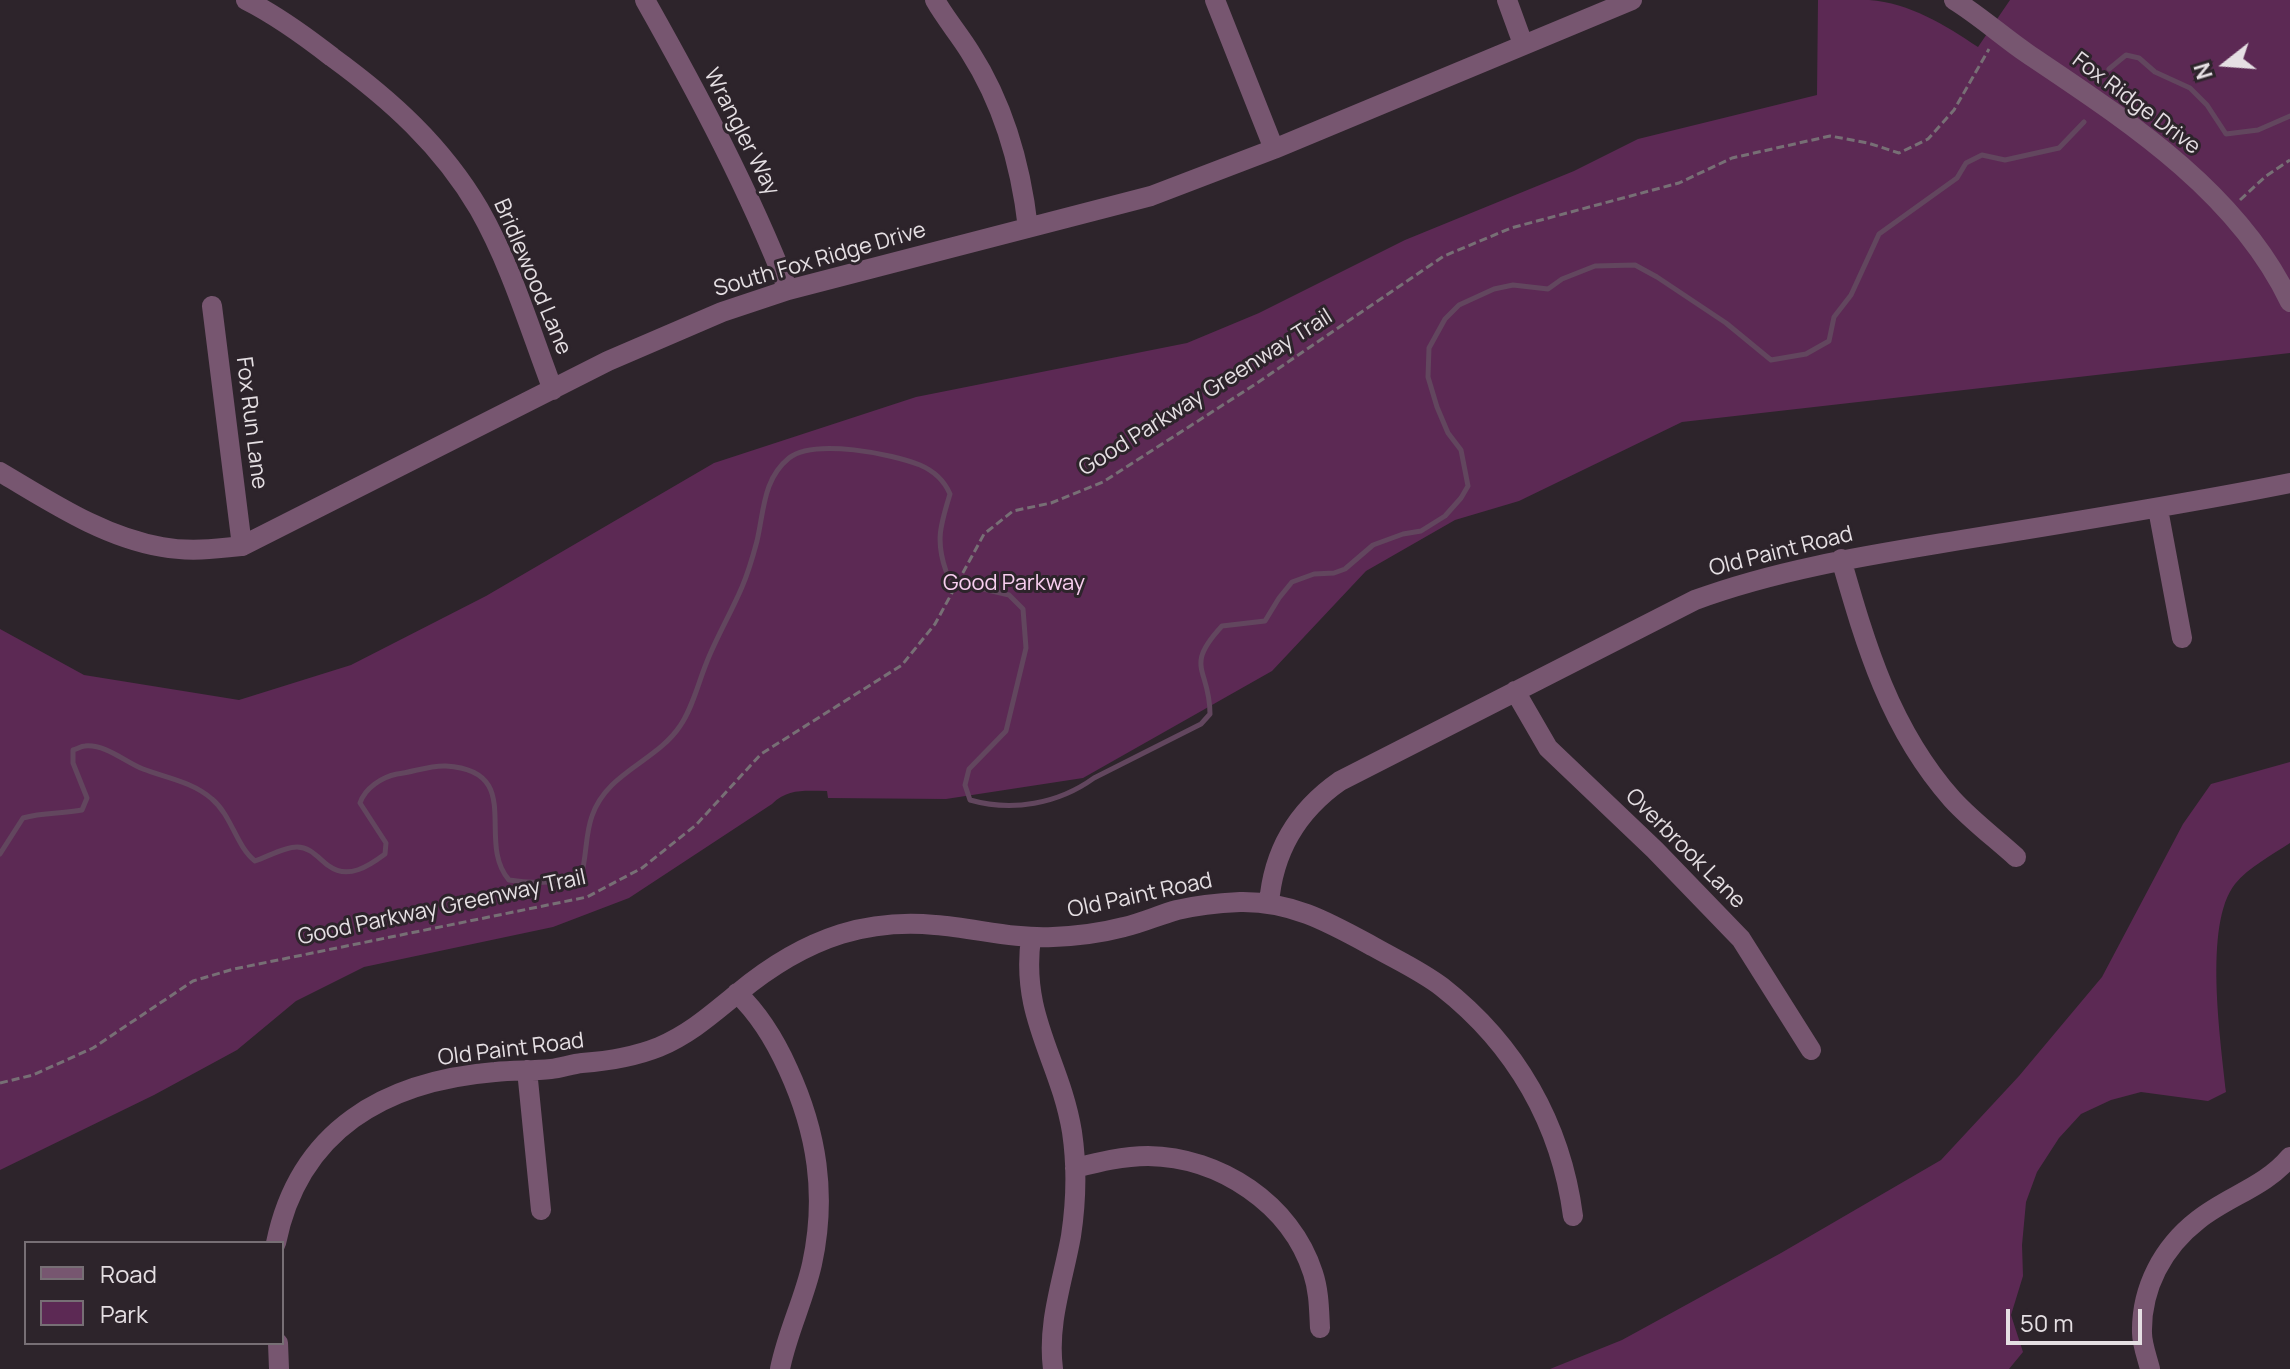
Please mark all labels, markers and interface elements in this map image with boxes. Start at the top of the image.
north arrow [2186,24,2266,104]
street label: Fox Ridge Drive [2067,47,2205,161]
text: N [2186,59,2220,83]
street label: Wrangler Way [698,64,784,200]
street label: Bridlewood Lane [487,195,577,359]
street label: South Fox Ridge Drive [711,217,929,303]
street label: Good Parkway Greenway Trail [1074,304,1338,482]
street label: Fox Run Lane [230,355,272,491]
street label: Old Paint Road [1706,521,1856,583]
park label: Good Parkway [943,571,1085,597]
street label: Overbrook Lane [1620,784,1750,914]
street label: Good Parkway Greenway Trail [295,865,589,951]
street label: Old Paint Road [1065,868,1215,924]
street label: Old Paint Road [436,1028,586,1072]
legend [24,1241,284,1345]
text: Road [100,1257,157,1290]
scale bar [2010,1293,2146,1343]
text: Park [100,1297,148,1330]
text: 50 m [2020,1306,2074,1339]

